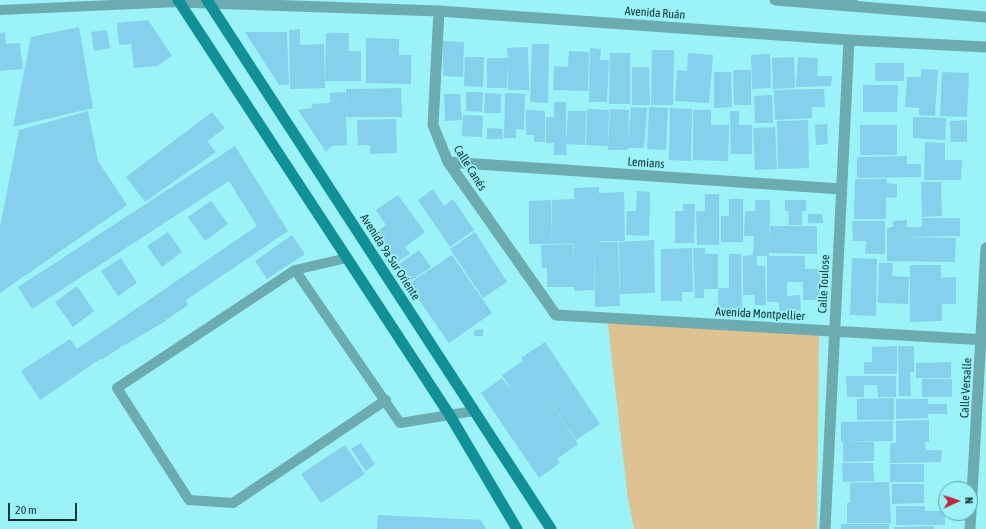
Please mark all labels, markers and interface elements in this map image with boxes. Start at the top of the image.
street label: Avenida Ruán [624,4,686,22]
street label: Calle Canés [450,143,490,193]
street label: Lemians [627,155,665,171]
street label: Avenida 9a Sur Oriente [357,211,423,303]
street label: Calle Toulose [815,254,833,314]
street label: Avenida Montpellier [715,304,805,324]
street label: Calle Versalle [957,358,975,418]
north arrow [938,481,978,521]
scale bar [10,495,79,521]
text: N [963,497,975,504]
text: 20 m [15,503,37,517]

